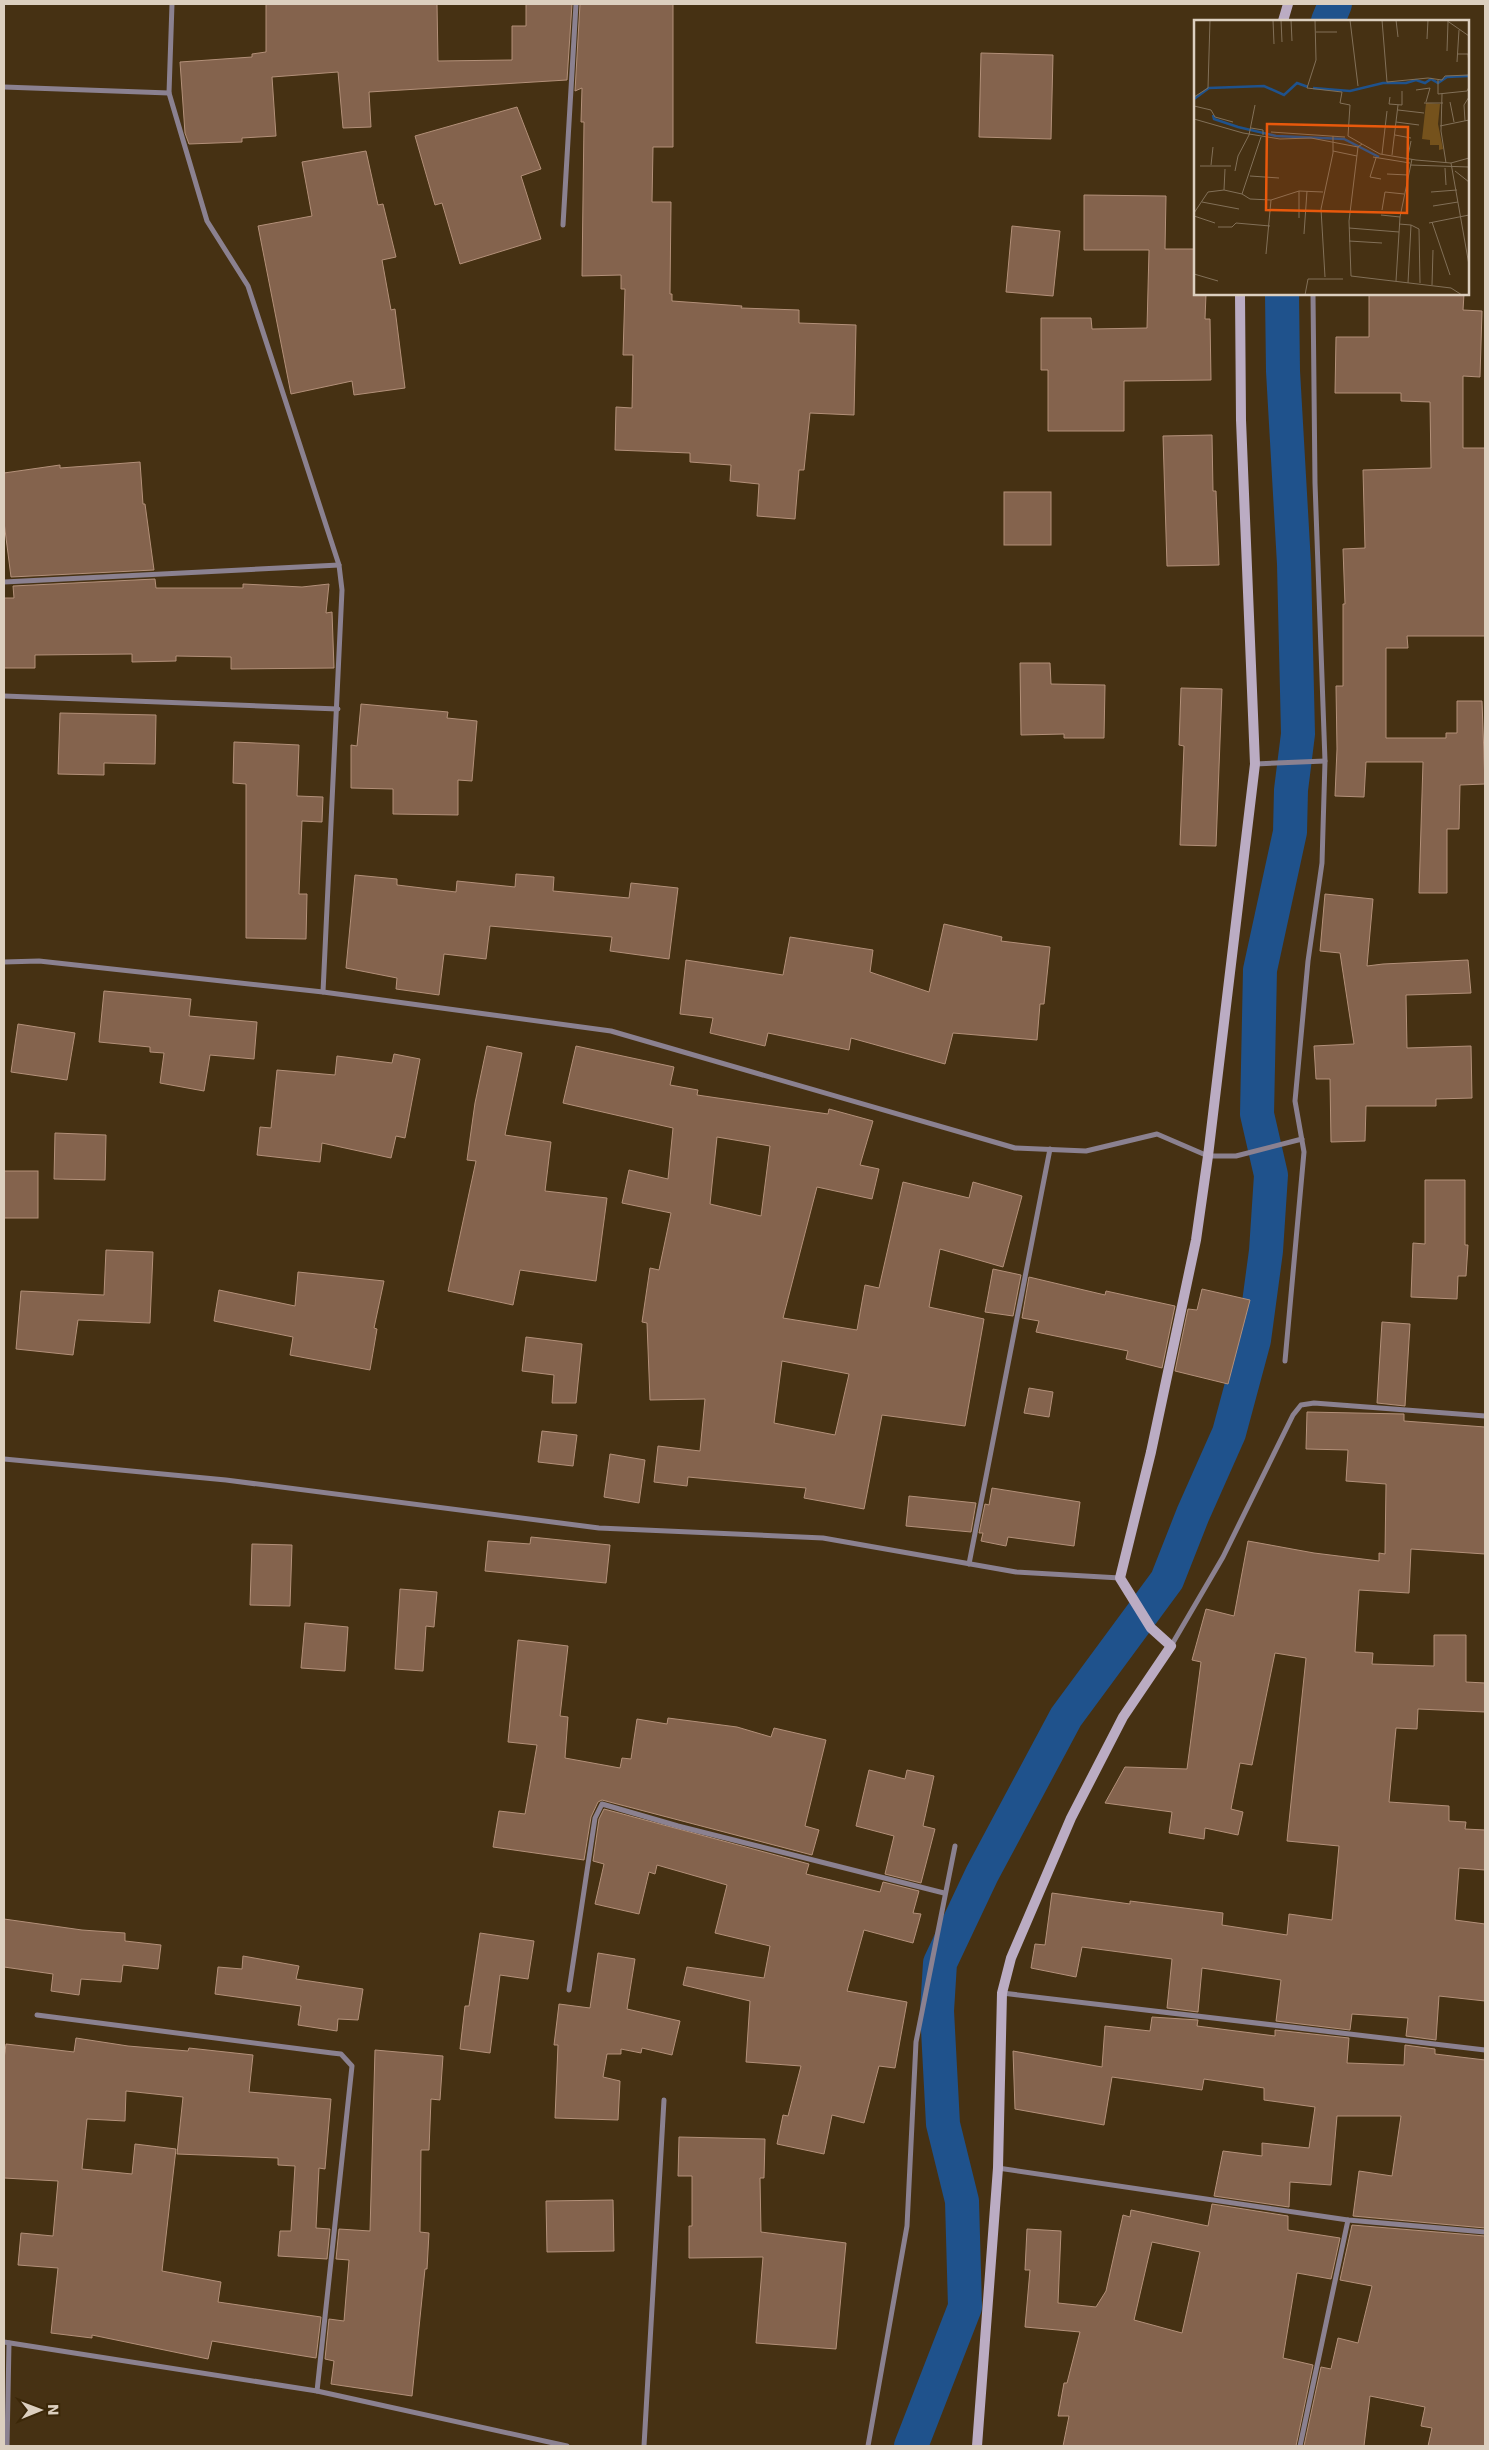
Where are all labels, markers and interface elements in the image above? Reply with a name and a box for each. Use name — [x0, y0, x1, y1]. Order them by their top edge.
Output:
inset map — [1194, 20, 1469, 295]
north arrow — [15, 2385, 65, 2435]
text: N — [45, 2404, 61, 2416]

